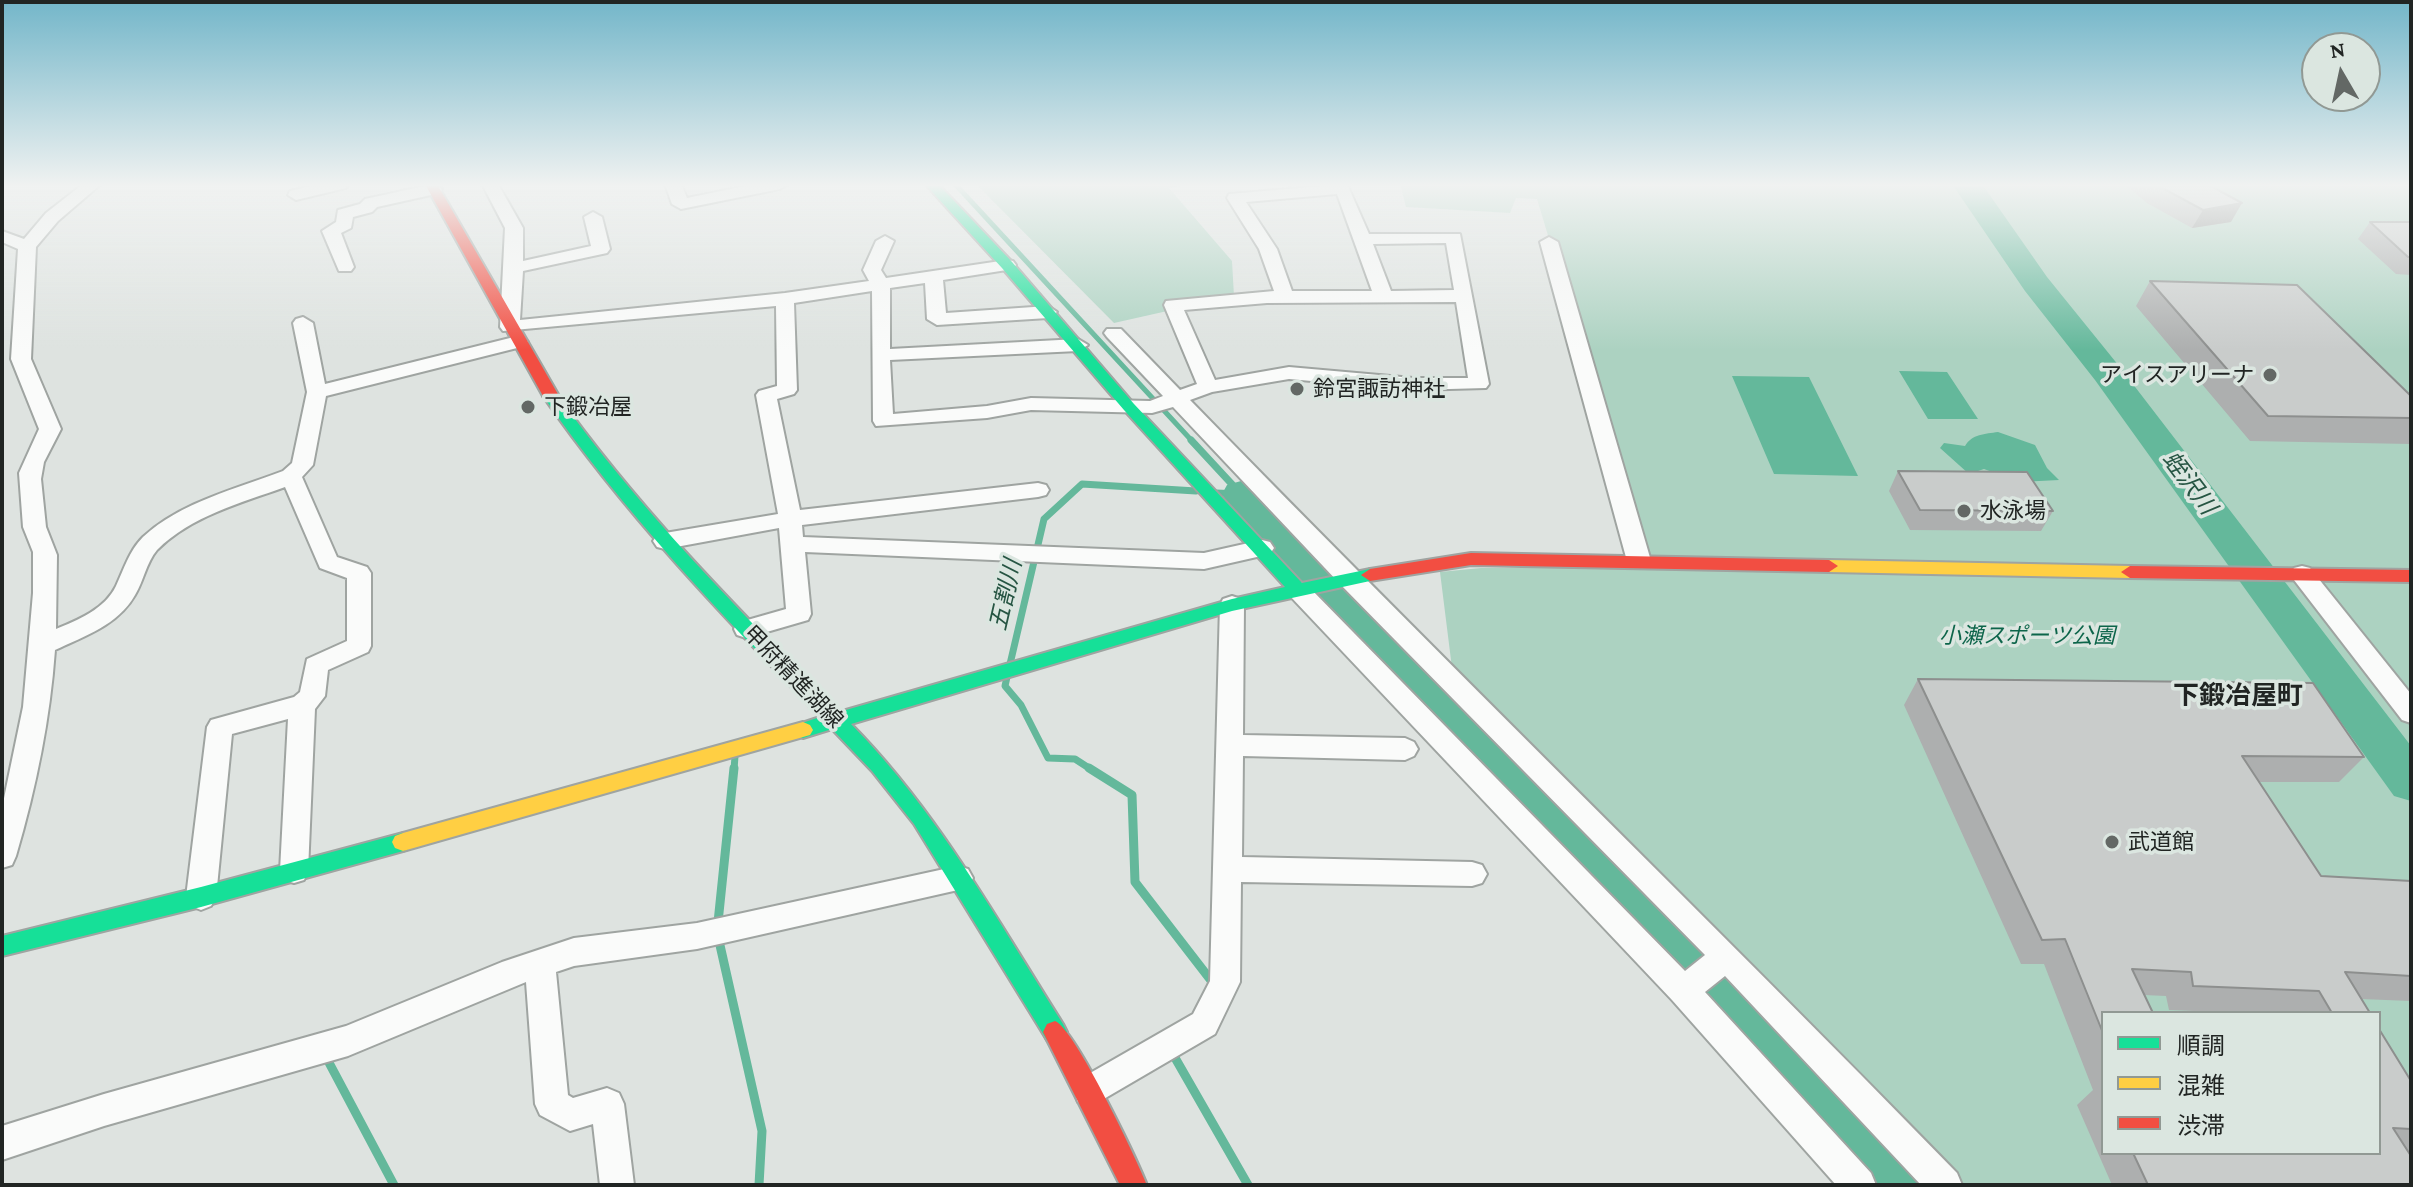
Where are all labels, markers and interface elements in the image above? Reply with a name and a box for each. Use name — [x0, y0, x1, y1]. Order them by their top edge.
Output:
north arrow — [2301, 32, 2381, 112]
text: N — [2328, 36, 2347, 63]
place label: アイスアリーナ — [2100, 362, 2254, 388]
marker: アイスアリーナ — [2261, 366, 2279, 384]
place label: 鈴宮諏訪神社 — [1313, 376, 1445, 402]
marker: 鈴宮諏訪神社 — [1288, 380, 1306, 398]
place label: 下鍛冶屋 — [544, 394, 632, 420]
marker: 下鍛冶屋 — [519, 398, 537, 416]
water label: 蛭沢川 — [2156, 446, 2222, 520]
place label: 水泳場 — [1980, 498, 2046, 524]
marker: 水泳場 — [1955, 502, 1973, 520]
water label: 五割川 — [984, 557, 1028, 633]
street label: 甲府精進湖線 — [738, 620, 848, 734]
park label: 小瀬スポーツ公園 — [1939, 623, 2115, 649]
district label: 下鍛冶屋町 — [2173, 680, 2303, 712]
place label: 武道館 — [2128, 829, 2194, 855]
marker: 武道館 — [2103, 833, 2121, 851]
legend — [2101, 1011, 2381, 1155]
text: 順調 — [2177, 1032, 2225, 1059]
text: 混雑 — [2177, 1072, 2225, 1099]
text: 渋滞 — [2177, 1112, 2225, 1139]

